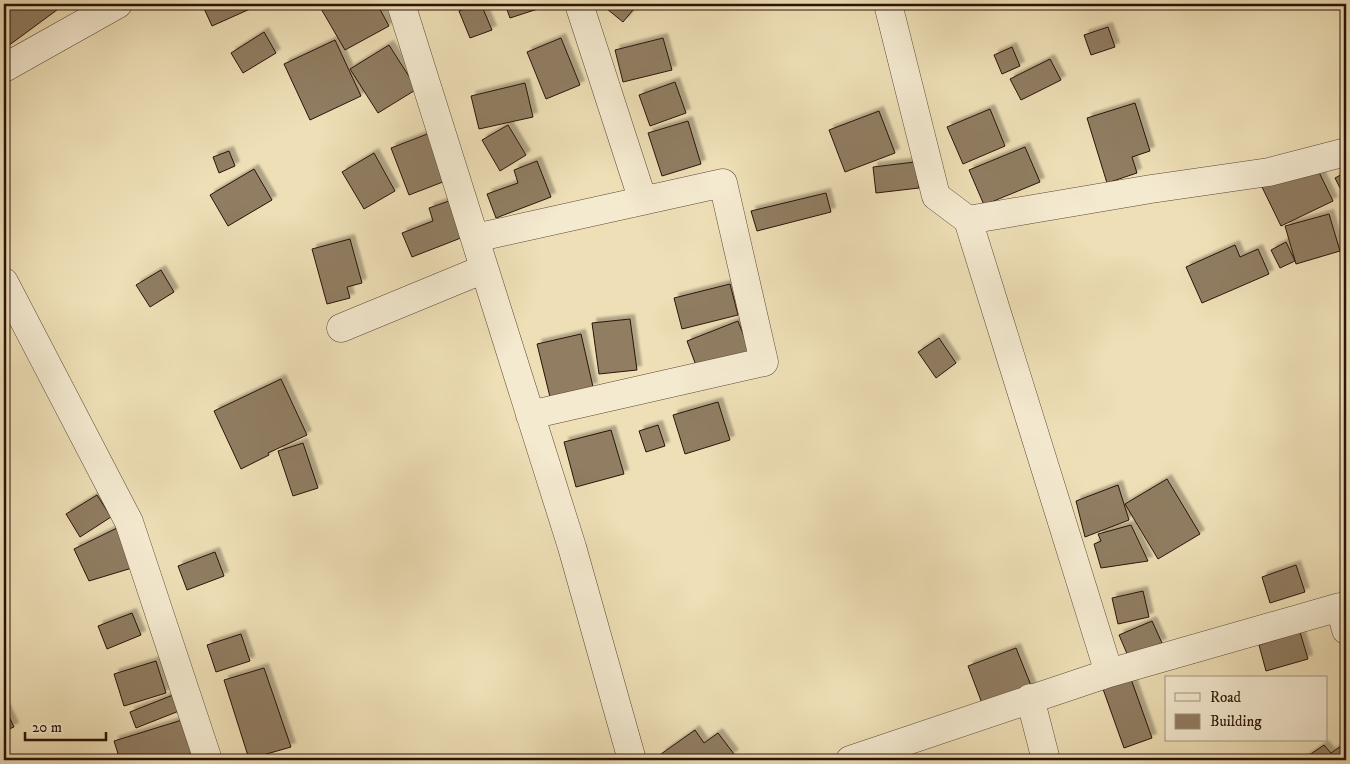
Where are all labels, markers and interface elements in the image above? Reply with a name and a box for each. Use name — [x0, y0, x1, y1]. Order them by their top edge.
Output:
legend — [1165, 676, 1328, 742]
text: Road — [1210, 688, 1242, 707]
scale bar — [25, 709, 106, 741]
text: Building — [1210, 712, 1262, 731]
text: 20 m — [32, 718, 62, 737]

